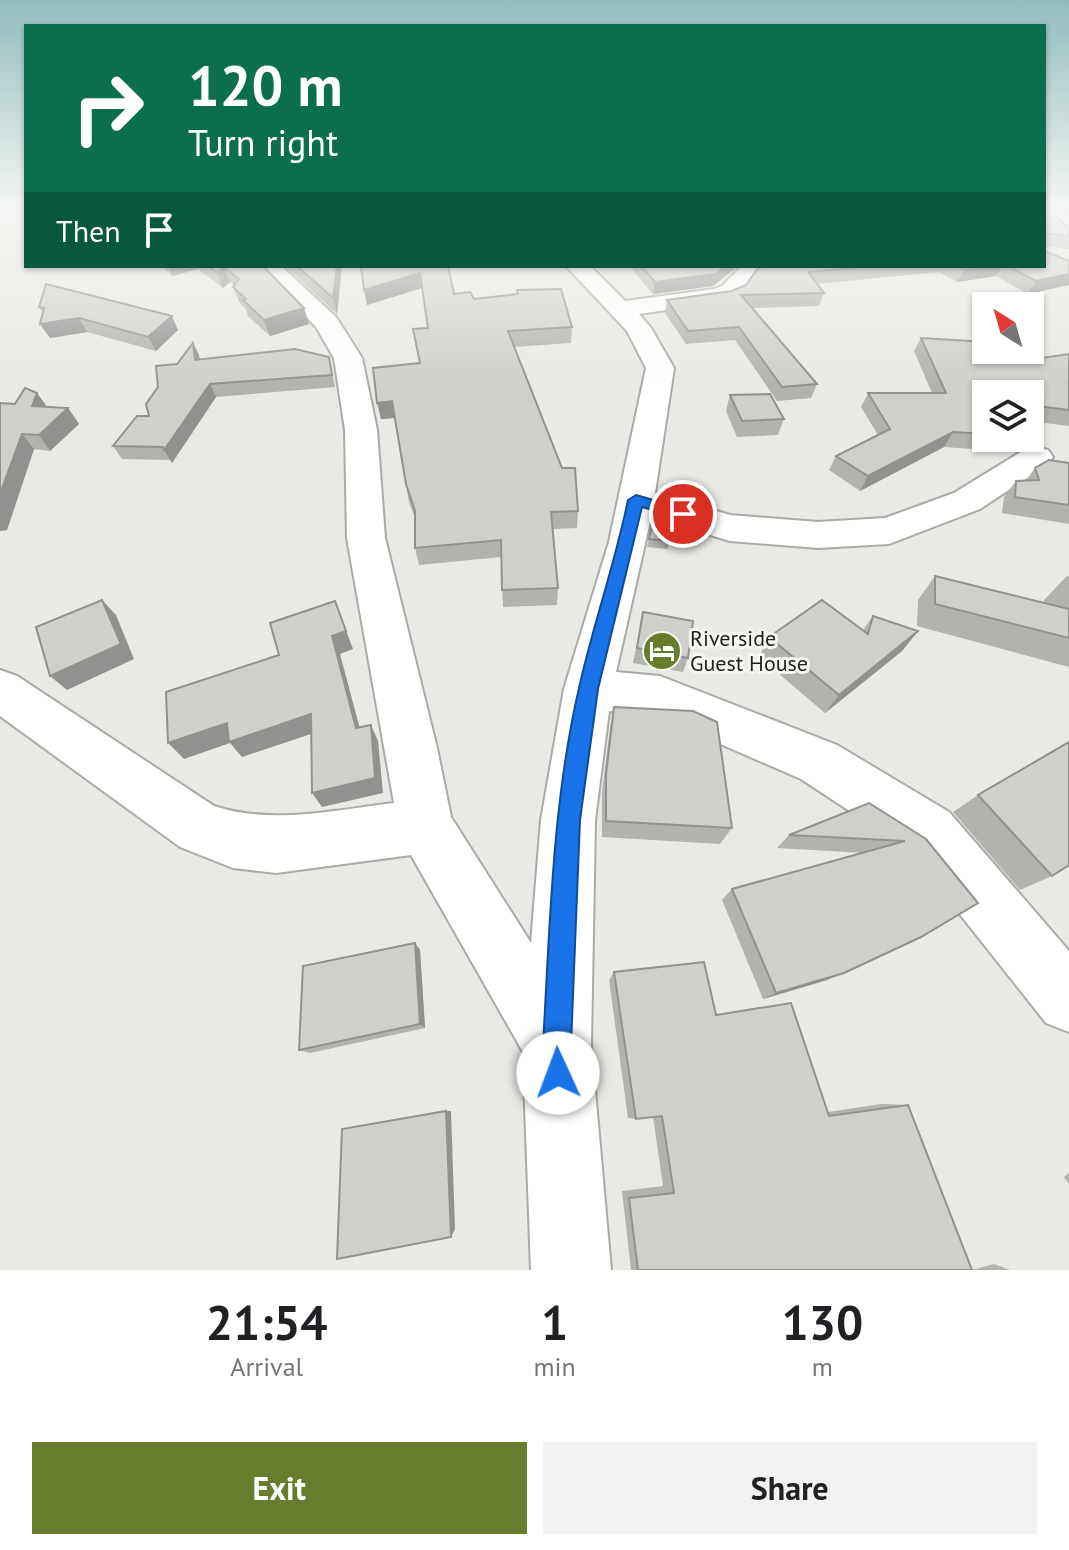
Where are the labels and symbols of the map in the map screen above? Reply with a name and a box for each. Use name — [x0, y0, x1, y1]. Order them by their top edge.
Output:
north arrow — [972, 292, 1044, 364]
pin — [649, 480, 717, 548]
place label: Riverside Guest House — [690, 624, 808, 677]
hotel icon: Riverside Guest House — [641, 630, 683, 672]
position arrow — [516, 1031, 600, 1115]

